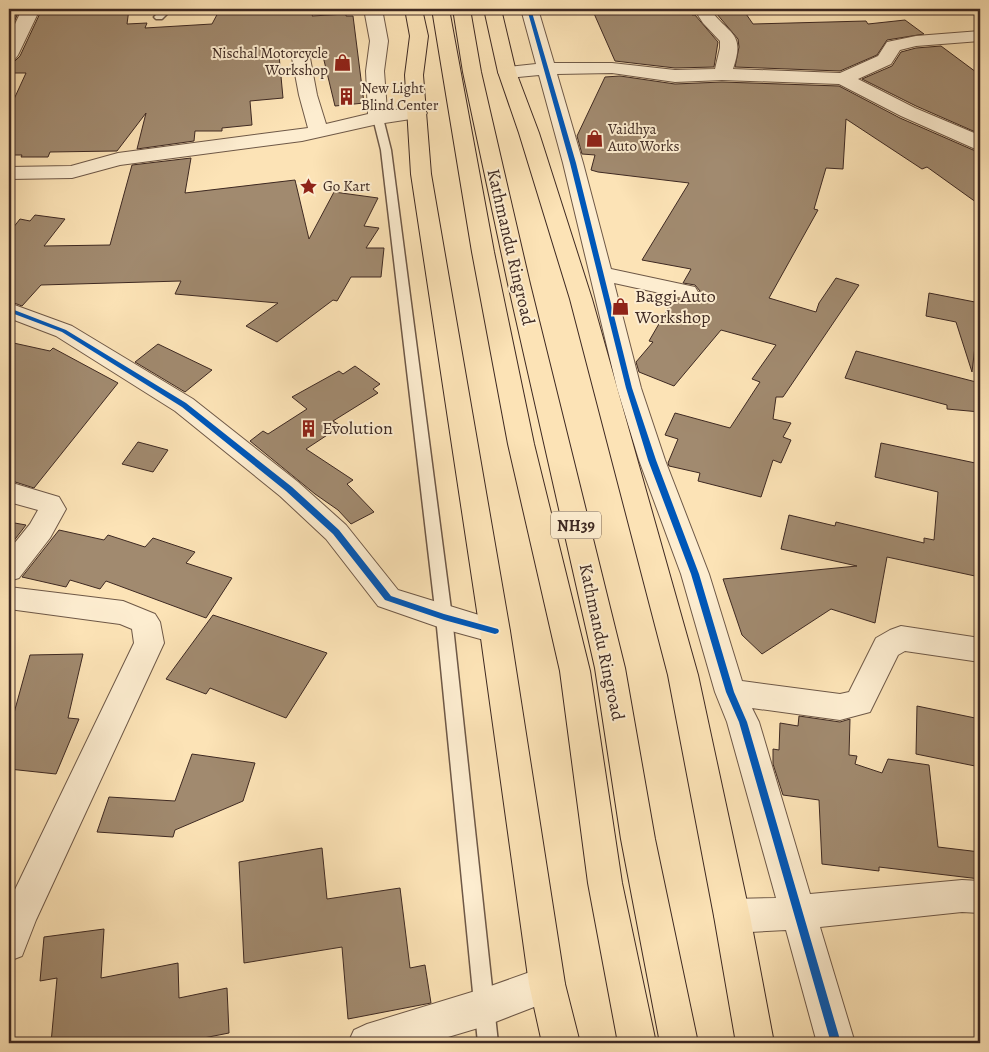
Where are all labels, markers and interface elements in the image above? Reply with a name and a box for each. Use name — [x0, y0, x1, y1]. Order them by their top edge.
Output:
place label: Nischal Motorcycle Workshop — [212, 43, 328, 80]
shop icon: Nischal Motorcycle Workshop — [332, 52, 352, 72]
place label: New Light Blind Center — [361, 78, 439, 115]
building icon: New Light Blind Center — [337, 87, 357, 107]
place label: Vaidhya Auto Works — [607, 119, 680, 156]
shop icon: Vaidhya Auto Works — [584, 128, 604, 148]
street label: Kathmandu Ringroad — [481, 166, 541, 328]
place icon: Go Kart — [299, 176, 319, 196]
place label: Go Kart — [323, 176, 370, 196]
place label: Baggi Auto Workshop — [634, 284, 716, 329]
shop icon: Baggi Auto Workshop — [611, 296, 631, 316]
place label: Evolution — [322, 416, 393, 440]
building icon: Evolution — [298, 418, 318, 438]
road number: NH39 — [551, 512, 601, 538]
street label: Kathmandu Ringroad — [574, 561, 630, 723]

